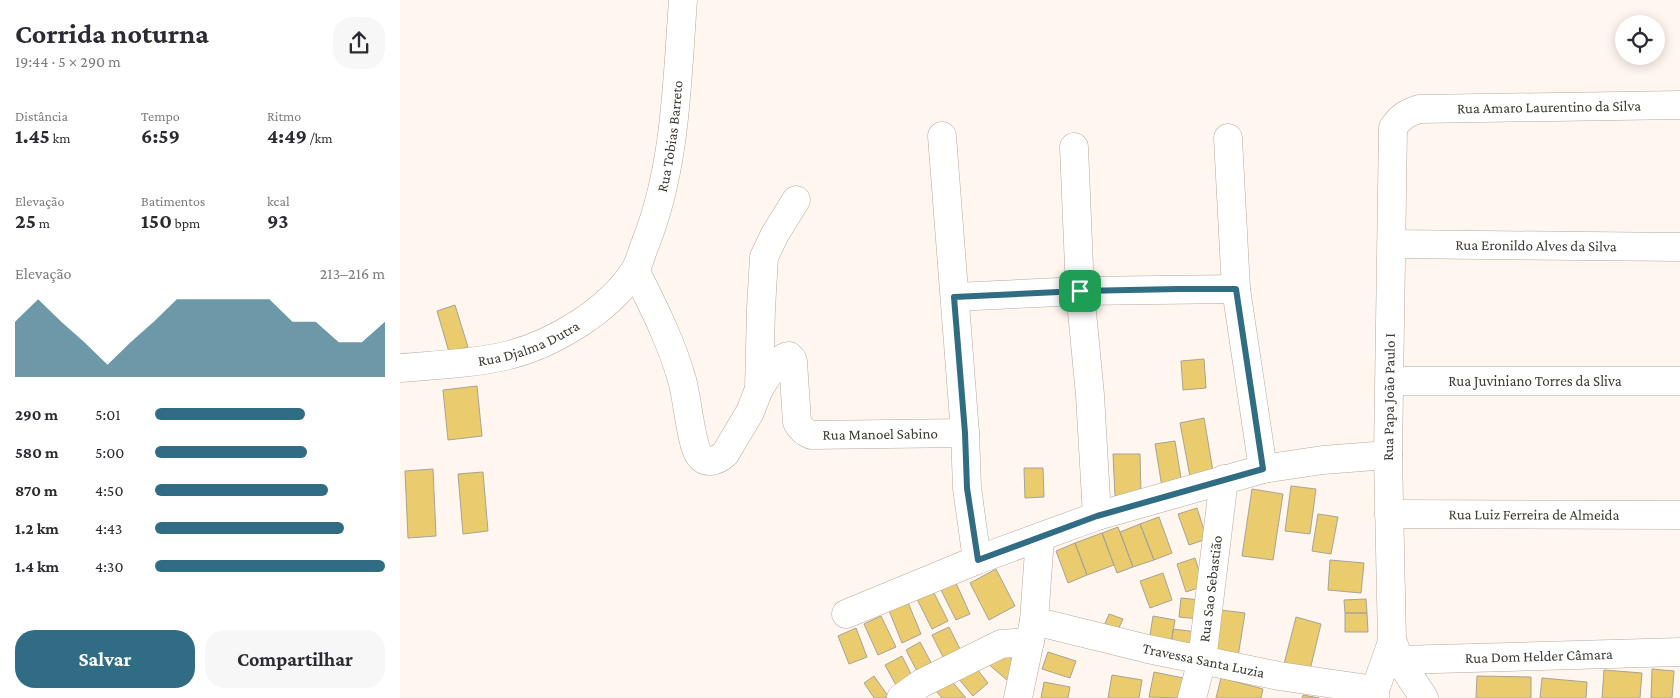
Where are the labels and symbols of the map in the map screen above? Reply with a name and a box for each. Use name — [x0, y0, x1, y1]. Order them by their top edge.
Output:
street label: Rua Tobias Barreto — [654, 80, 685, 194]
street label: Rua Amaro Laurentino da Silva — [1457, 98, 1641, 116]
street label: Rua Eronildo Alves da Silva — [1455, 237, 1617, 254]
pin — [1059, 270, 1101, 312]
street label: Rua Djalma Dutra — [477, 317, 582, 369]
street label: Rua Papa João Paulo I — [1380, 333, 1398, 461]
street label: Rua Juviniano Torres da Sliva — [1448, 373, 1622, 390]
street label: Rua Manoel Sabino — [822, 425, 938, 443]
street label: Rua Luiz Ferreira de Almeida — [1448, 506, 1620, 523]
street label: Rua Sao Sebastião — [1196, 534, 1225, 643]
street label: Travessa Santa Luzia — [1141, 640, 1266, 681]
street label: Rua Dom Helder Câmara — [1465, 646, 1613, 666]

